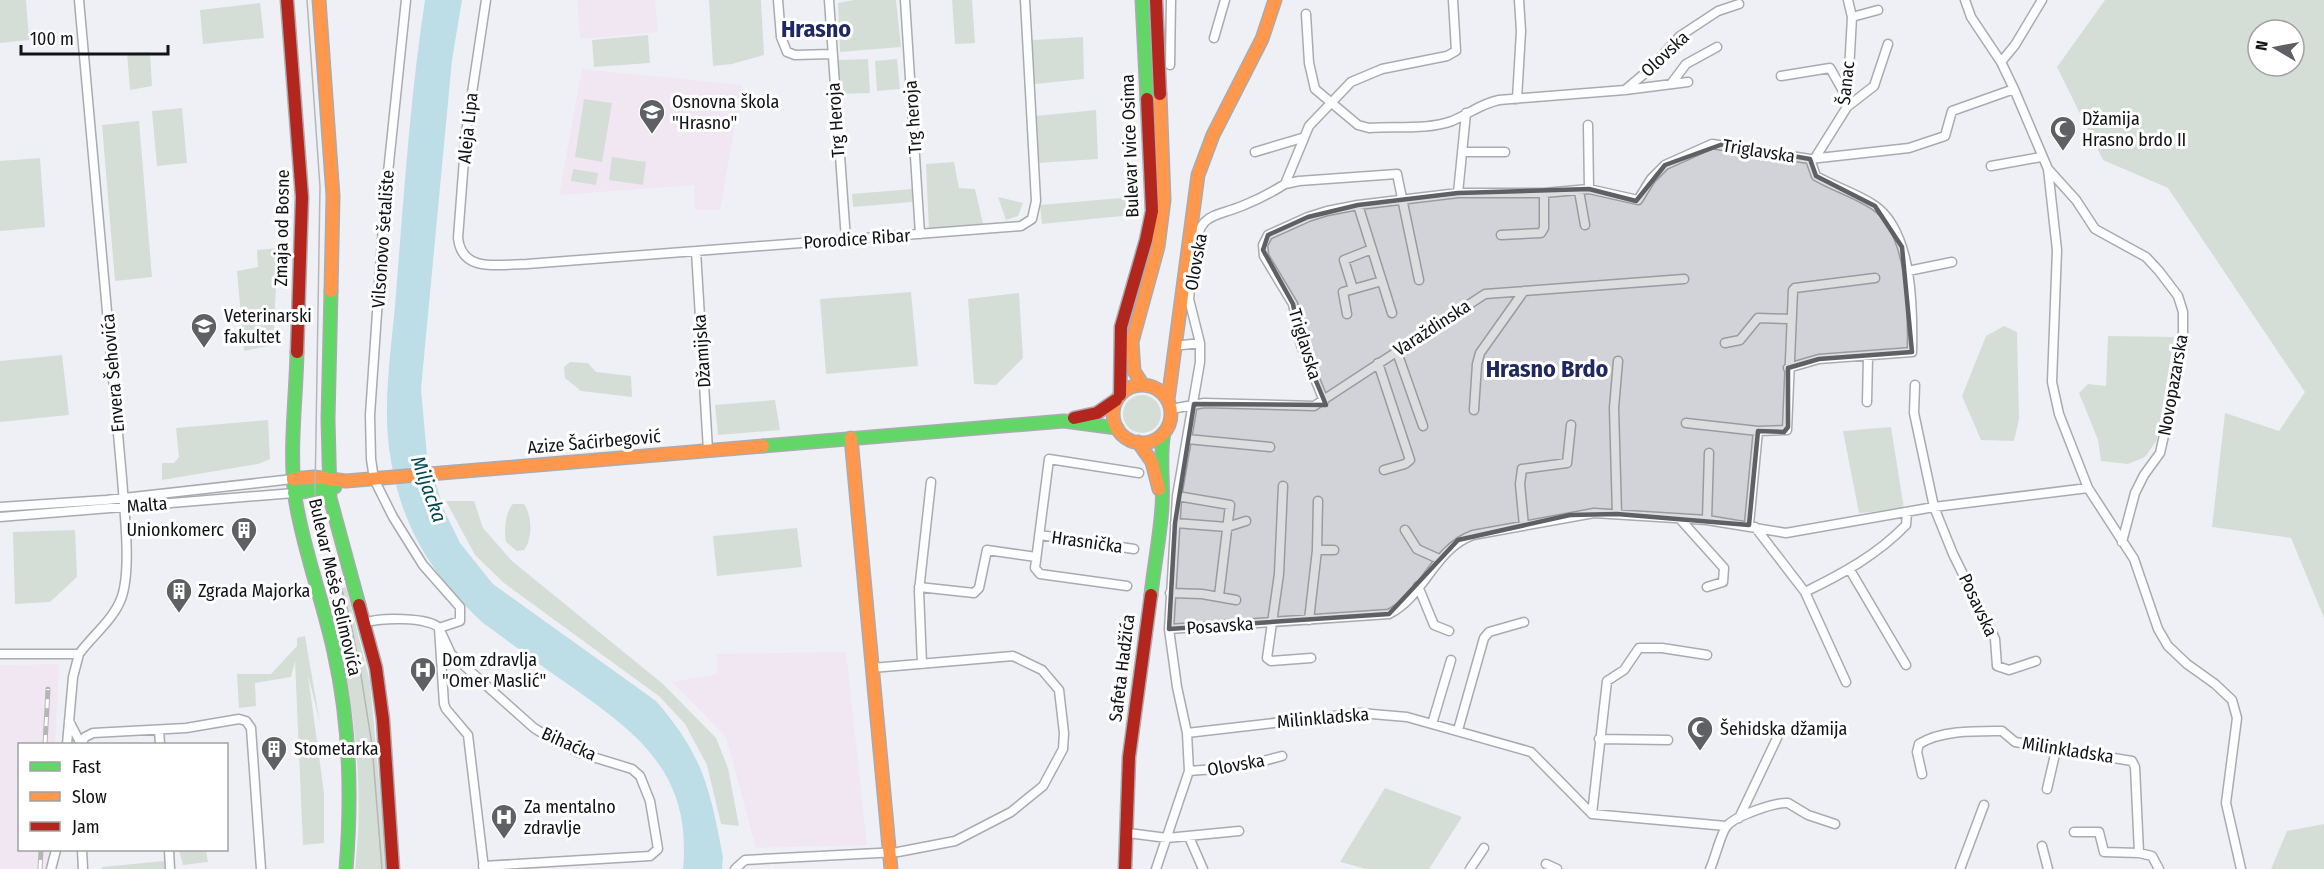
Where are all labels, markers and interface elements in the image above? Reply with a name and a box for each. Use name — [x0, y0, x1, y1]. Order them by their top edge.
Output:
district label: Hrasno — [781, 15, 851, 43]
scale bar — [21, 18, 168, 56]
north arrow — [2246, 18, 2306, 78]
street label: Olovska — [1636, 26, 1694, 82]
text: 100 m — [30, 28, 74, 50]
text: N — [2252, 39, 2272, 52]
street label: Šanac — [1833, 60, 1859, 106]
street label: Bulevar Ivice Osima — [1116, 74, 1144, 218]
street label: Trg heroja — [899, 79, 927, 154]
street label: Trg Heroja — [822, 82, 850, 158]
street label: Aleja Lipa — [453, 91, 483, 165]
place label: Osnovna škola "Hrasno" — [672, 91, 779, 134]
school or university icon: Osnovna škola "Hrasno" — [637, 97, 667, 135]
place label: Džamija Hrasno brdo II — [2082, 108, 2186, 151]
mosque icon: Džamija Hrasno brdo II — [2048, 114, 2078, 152]
street label: Triglavska — [1721, 134, 1797, 168]
street label: Zmaja od Bosne — [270, 169, 294, 287]
street label: Vilsonovo šetalište — [367, 169, 399, 309]
street label: Porodice Ribar — [803, 224, 912, 254]
street label: Olovska — [1180, 231, 1212, 292]
street label: Varaždinska — [1389, 295, 1475, 361]
place label: Veterinarski fakultet — [224, 305, 312, 348]
street label: Triglavska — [1284, 306, 1326, 382]
school or university icon: Veterinarski fakultet — [189, 311, 219, 349]
street label: Envera Šehovića — [97, 313, 129, 433]
street label: Džamijska — [688, 313, 716, 388]
street label: Novopazarska — [2153, 333, 2193, 437]
district label: Hrasno Brdo — [1486, 355, 1609, 383]
street label: Azize Šaćirbegović — [526, 425, 662, 459]
water label: Miljacka — [406, 453, 452, 525]
street label: Malta — [126, 492, 168, 518]
street label: Bulevar Meše Selimovića — [304, 496, 366, 678]
building icon: Unionkomerc — [229, 515, 259, 553]
place label: Unionkomerc — [127, 519, 224, 541]
street label: Hrasnička — [1050, 526, 1124, 558]
street label: Posavska — [1954, 570, 2002, 640]
building icon: Zgrada Majorka — [164, 576, 194, 614]
place label: Zgrada Majorka — [198, 580, 311, 602]
street label: Safeta Hadžića — [1104, 613, 1140, 723]
street label: Posavska — [1186, 613, 1254, 639]
place label: Dom zdravlja "Omer Maslić" — [442, 649, 546, 692]
hospital icon: Dom zdravlja "Omer Maslić" — [408, 655, 438, 693]
street label: Milinkladska — [1276, 703, 1370, 733]
mosque icon: Šehidska džamija — [1685, 714, 1715, 752]
place label: Šehidska džamija — [1720, 718, 1848, 740]
street label: Bihaćka — [538, 722, 600, 766]
street label: Milinkladska — [2021, 732, 2115, 768]
building icon: Stometarka — [259, 734, 289, 772]
place label: Stometarka — [294, 738, 379, 760]
legend — [18, 743, 228, 851]
street label: Olovska — [1206, 749, 1267, 781]
text: Fast — [72, 756, 101, 778]
text: Slow — [72, 786, 107, 808]
place label: Za mentalno zdravlje — [524, 796, 616, 839]
hospital icon: Za mentalno zdravlje — [489, 802, 519, 840]
text: Jam — [72, 816, 100, 838]

